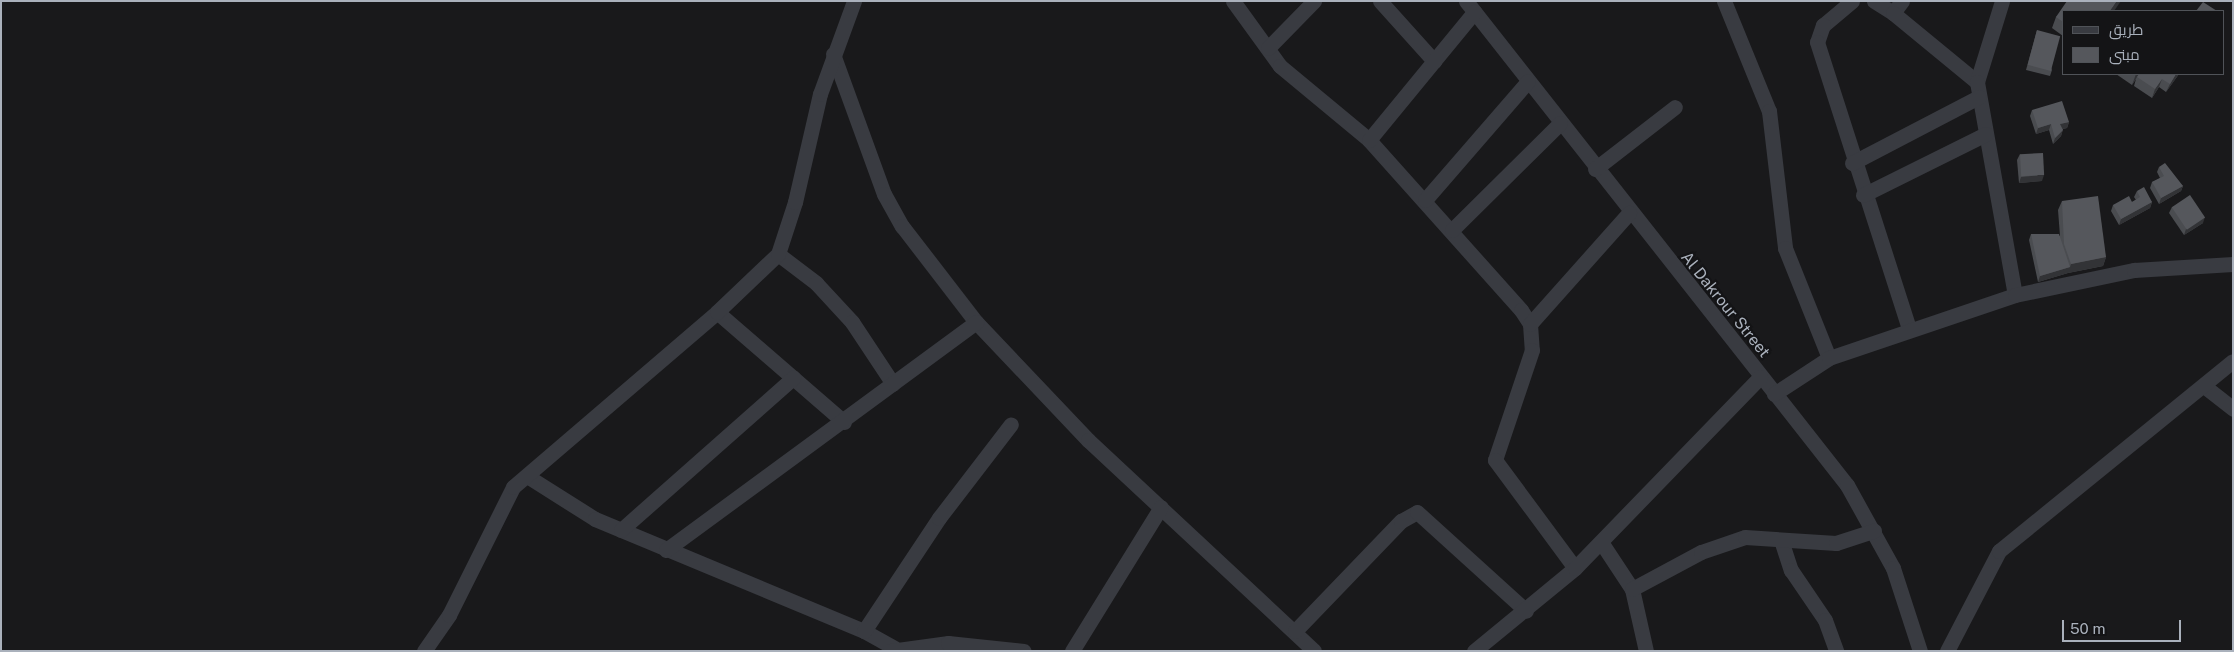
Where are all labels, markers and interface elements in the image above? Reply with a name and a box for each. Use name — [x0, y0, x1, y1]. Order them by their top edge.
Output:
legend — [2062, 10, 2224, 75]
text: طريق — [2109, 21, 2143, 38]
text: مبنى — [2109, 46, 2140, 63]
street label: Al Dakrour Street — [1676, 248, 1774, 362]
scale bar — [2064, 610, 2183, 642]
text: 50 m — [2070, 620, 2105, 637]

